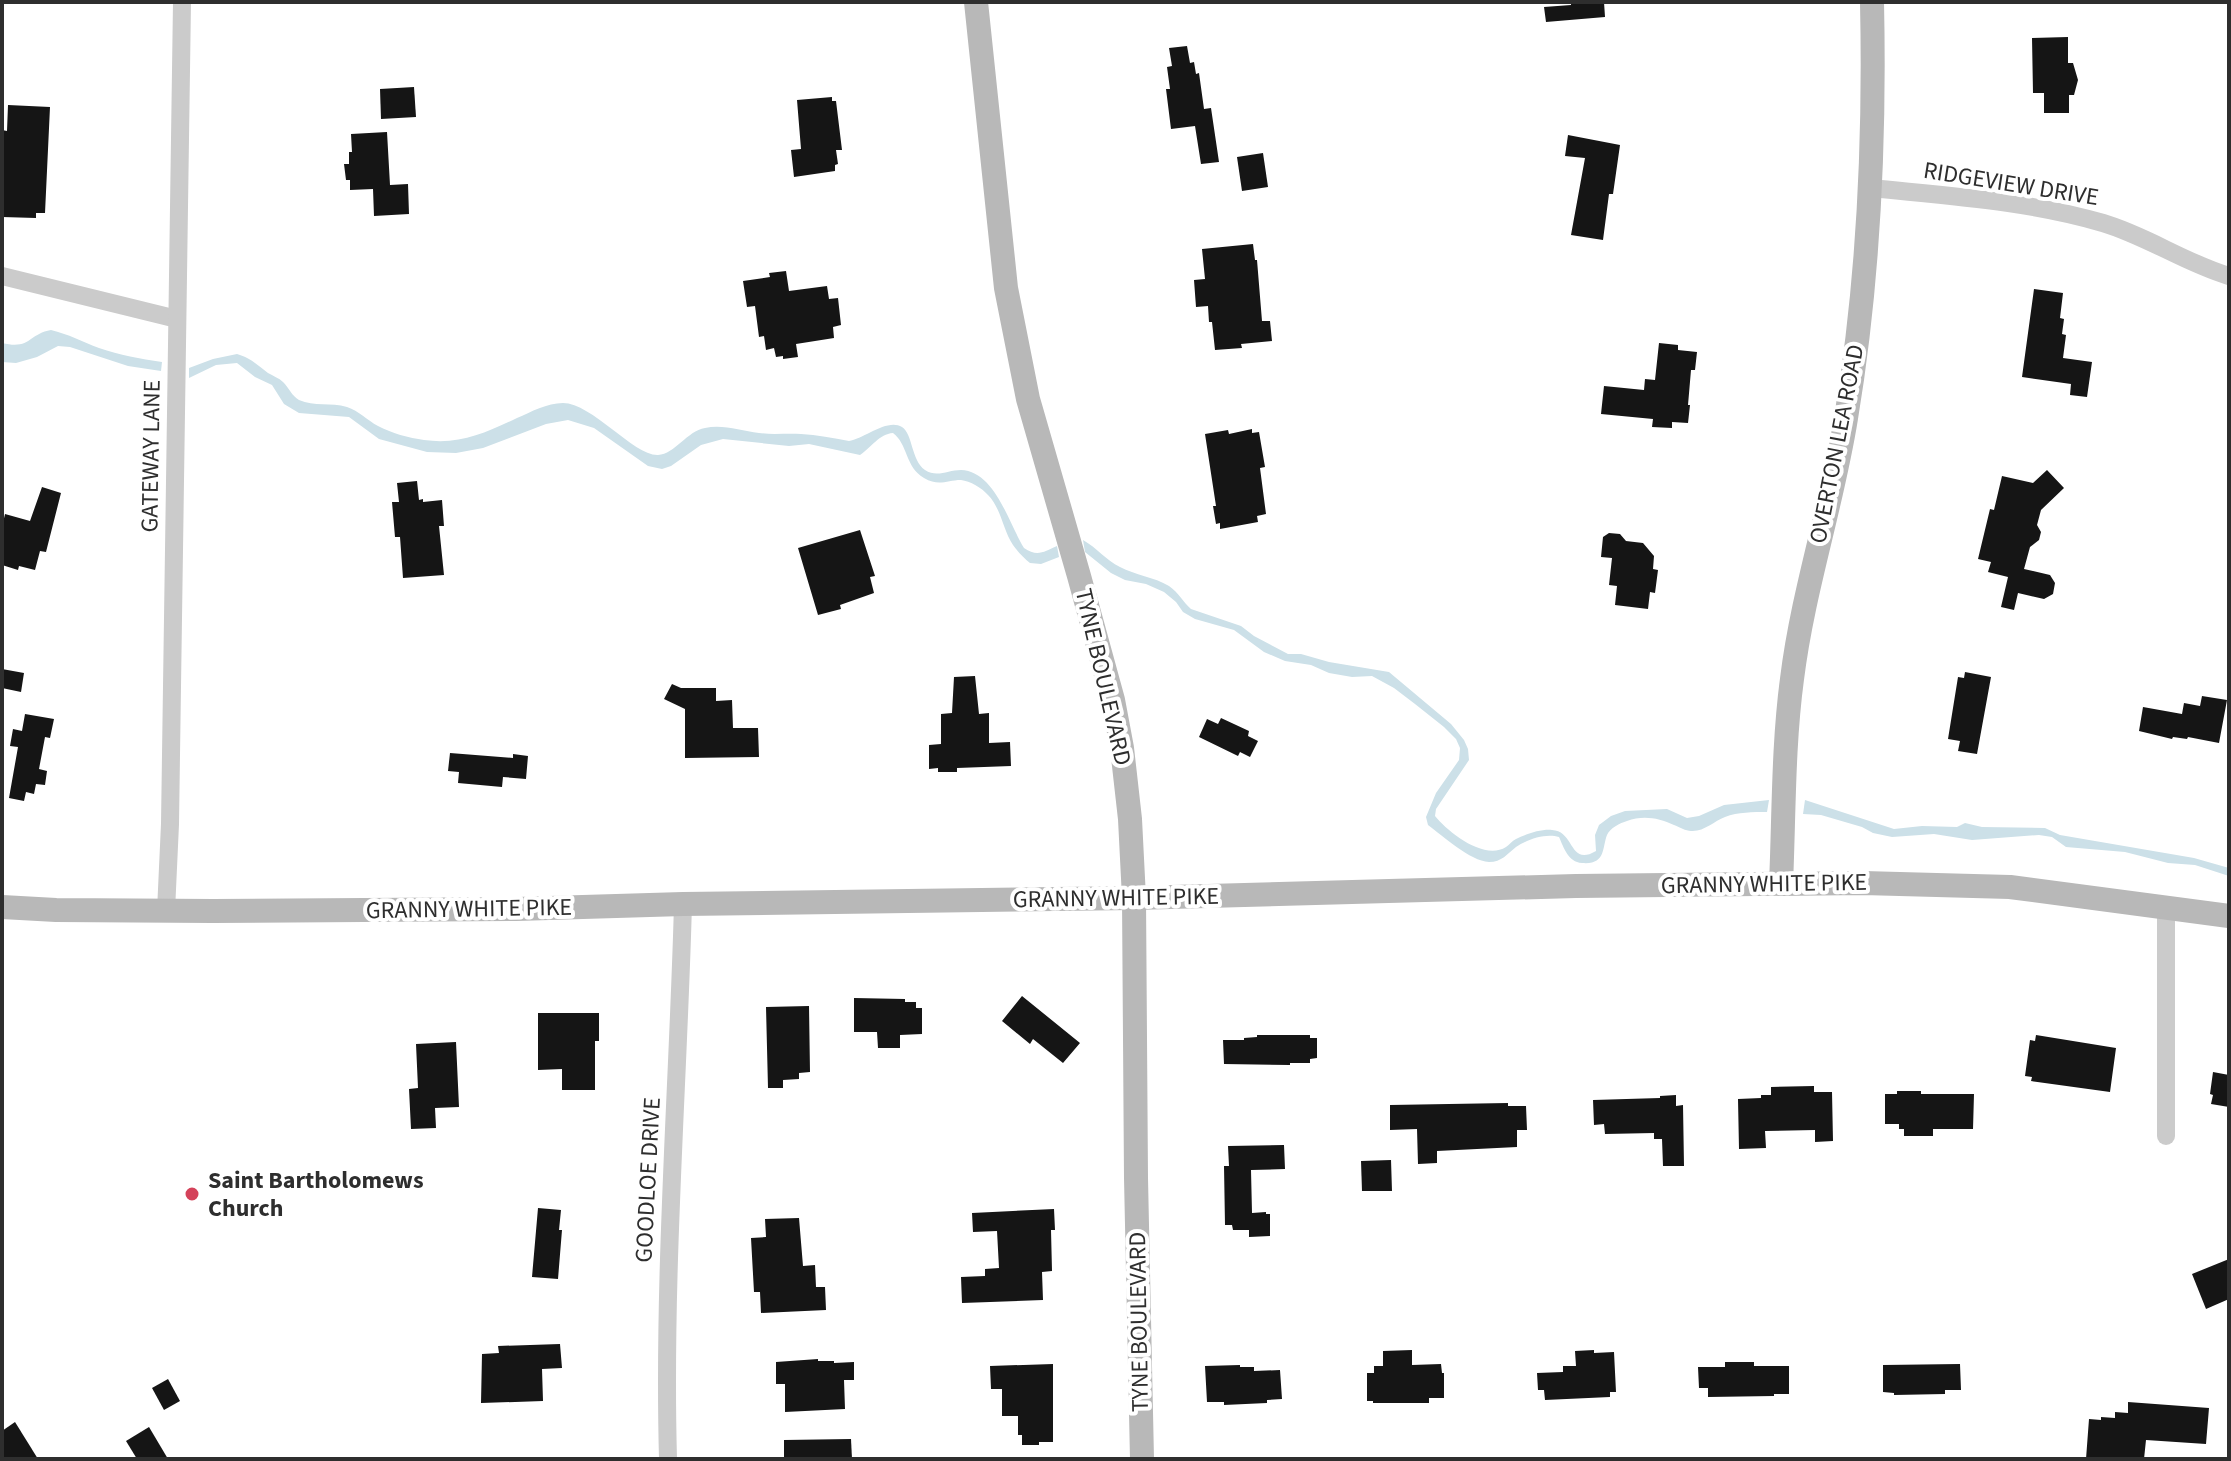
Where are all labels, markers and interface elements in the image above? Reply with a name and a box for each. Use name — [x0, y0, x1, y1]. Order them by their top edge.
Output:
street label: RIDGEVIEW DRIVE — [1921, 153, 2101, 215]
street label: OVERTON LEA ROAD — [1801, 342, 1873, 546]
street label: GATEWAY LANE — [132, 379, 170, 533]
street label: TYNE BOULEVARD — [1066, 585, 1140, 769]
street label: GRANNY WHITE PIKE — [1661, 865, 1867, 903]
street label: GRANNY WHITE PIKE — [1013, 879, 1219, 917]
street label: GRANNY WHITE PIKE — [366, 890, 572, 928]
street label: GOODLOE DRIVE — [626, 1096, 670, 1264]
place label: Saint Bartholomews Church — [208, 1163, 424, 1226]
marker: Saint Bartholomews Church — [183, 1185, 201, 1203]
street label: TYNE BOULEVARD — [1120, 1232, 1158, 1412]

